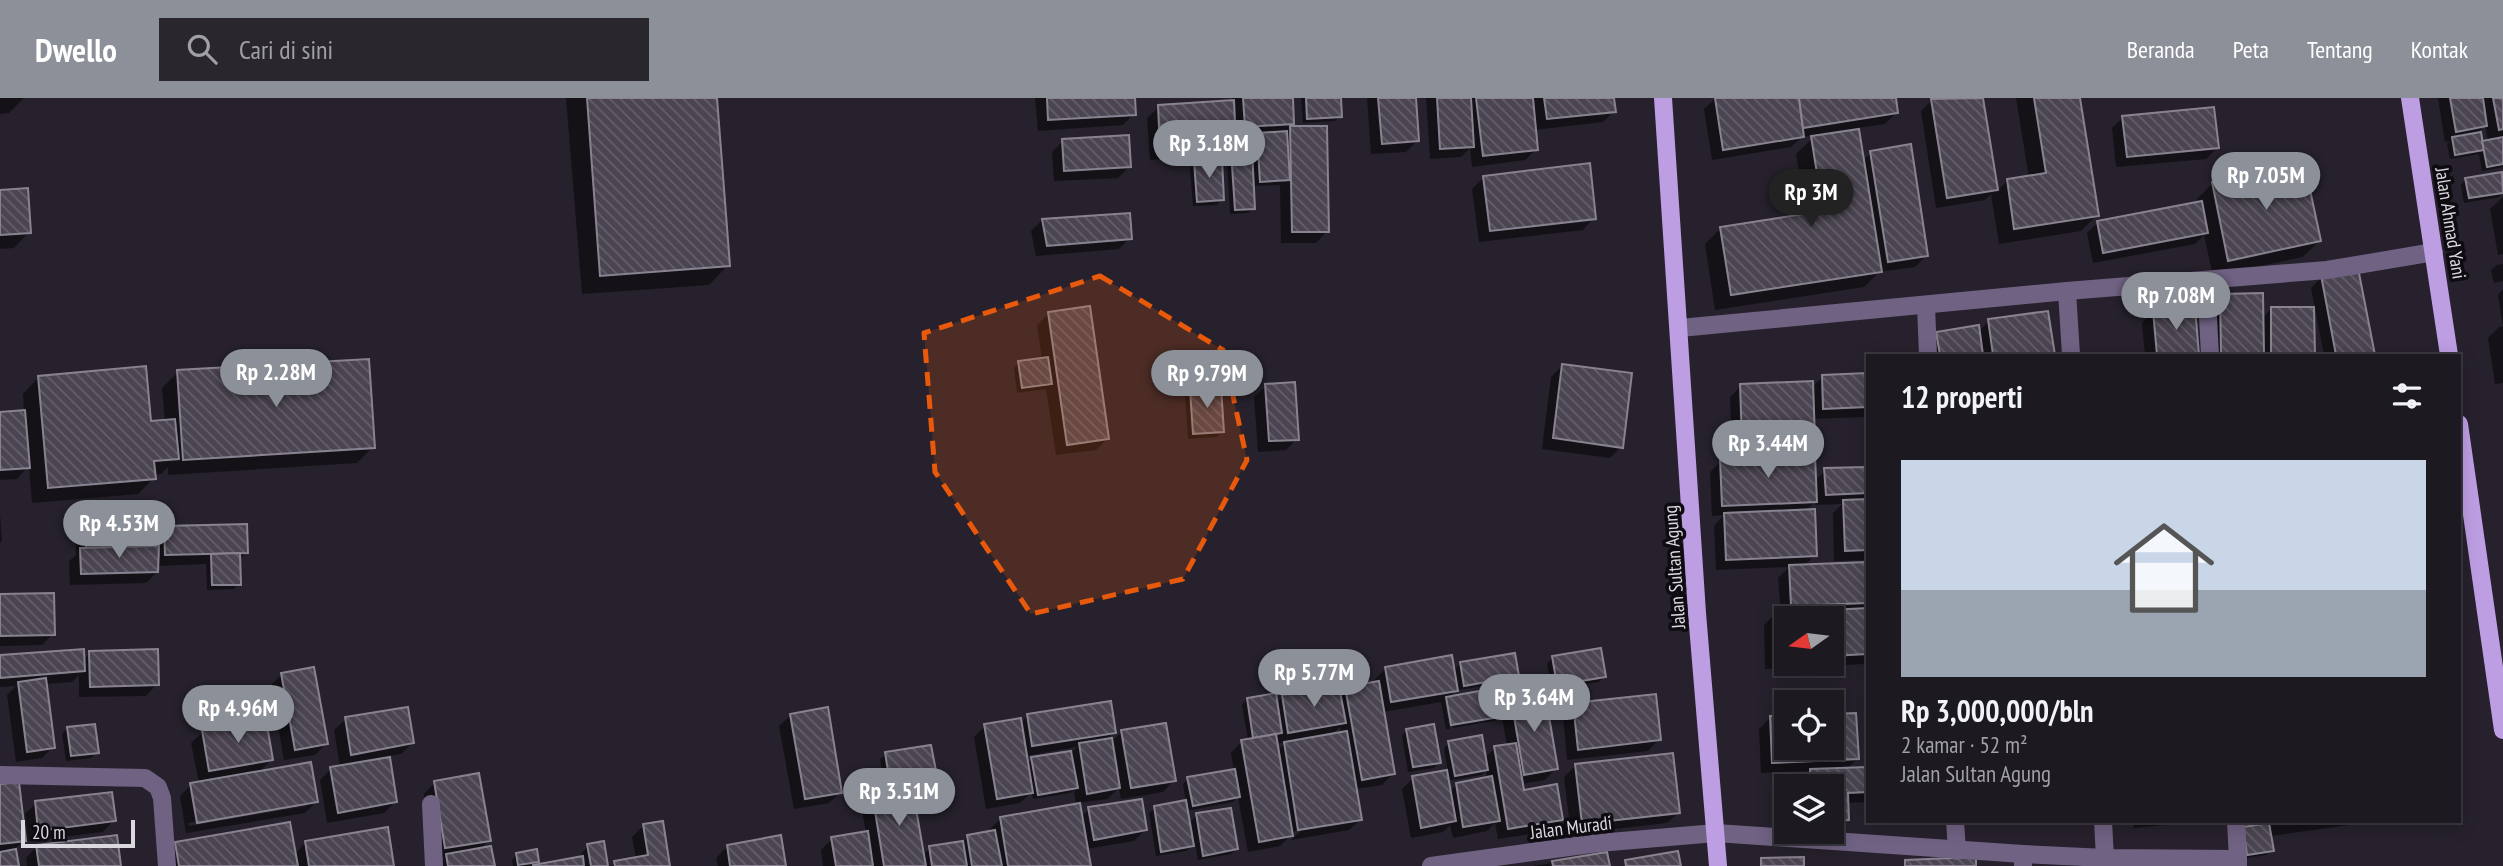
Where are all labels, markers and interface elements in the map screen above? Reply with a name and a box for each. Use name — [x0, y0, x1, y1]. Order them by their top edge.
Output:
search box — [159, 18, 649, 81]
text: Dwello — [35, 28, 117, 71]
icon: search — [183, 30, 221, 68]
text: Cari di sini — [239, 33, 333, 66]
text: Beranda — [2127, 34, 2195, 65]
text: Peta — [2233, 34, 2269, 65]
text: Tentang — [2307, 34, 2373, 65]
text: Kontak — [2411, 34, 2468, 65]
pin: Rp 3.18M — [1137, 120, 1281, 180]
text: Rp 3.18M — [1169, 128, 1249, 157]
pin: Rp 7.05M — [2194, 152, 2338, 212]
text: Rp 7.05M — [2227, 160, 2305, 189]
street label: Jalan Ahmad Yani — [2430, 164, 2472, 281]
pin: Rp 3M — [1762, 170, 1860, 229]
text: Rp 3M — [1785, 177, 1837, 206]
pin: Rp 7.08M — [2104, 272, 2248, 332]
text: Rp 7.08M — [2137, 280, 2215, 309]
pin: Rp 2.28M — [204, 350, 348, 409]
pin: Rp 9.79M — [1135, 350, 1279, 410]
text: Rp 2.28M — [236, 357, 316, 386]
text: Rp 9.79M — [1167, 358, 1247, 387]
text: 12 properti — [1901, 377, 2023, 416]
icon: filters — [2388, 377, 2426, 415]
pin: Rp 3.44M — [1696, 420, 1840, 480]
text: Rp 3.44M — [1728, 428, 1808, 457]
pin: Rp 4.53M — [47, 500, 191, 560]
street label: Jalan Sultan Agung — [1658, 504, 1690, 631]
icon: home — [2101, 505, 2227, 631]
text: Rp 4.53M — [79, 508, 159, 537]
north arrow — [1774, 606, 1844, 676]
map controls — [1774, 606, 1844, 844]
pin: Rp 5.77M — [1242, 650, 1386, 709]
text: Rp 5.77M — [1274, 657, 1354, 686]
pin: Rp 3.64M — [1462, 674, 1606, 734]
text: Rp 3.64M — [1494, 682, 1574, 711]
pin: Rp 4.96M — [166, 686, 310, 745]
button: locate — [1774, 690, 1844, 760]
text: Rp 3,000,000/bln — [1901, 691, 2094, 730]
text: Rp 4.96M — [198, 693, 278, 722]
text: 2 kamar · 52 m² — [1901, 730, 2028, 759]
text: Jalan Sultan Agung — [1901, 759, 2051, 788]
pin: Rp 3.51M — [827, 768, 971, 828]
button: layers — [1774, 774, 1844, 844]
text: Rp 3.51M — [859, 776, 939, 805]
street label: Jalan Muradi — [1528, 810, 1613, 844]
scale bar — [21, 817, 135, 849]
text: 20 m — [32, 820, 66, 844]

